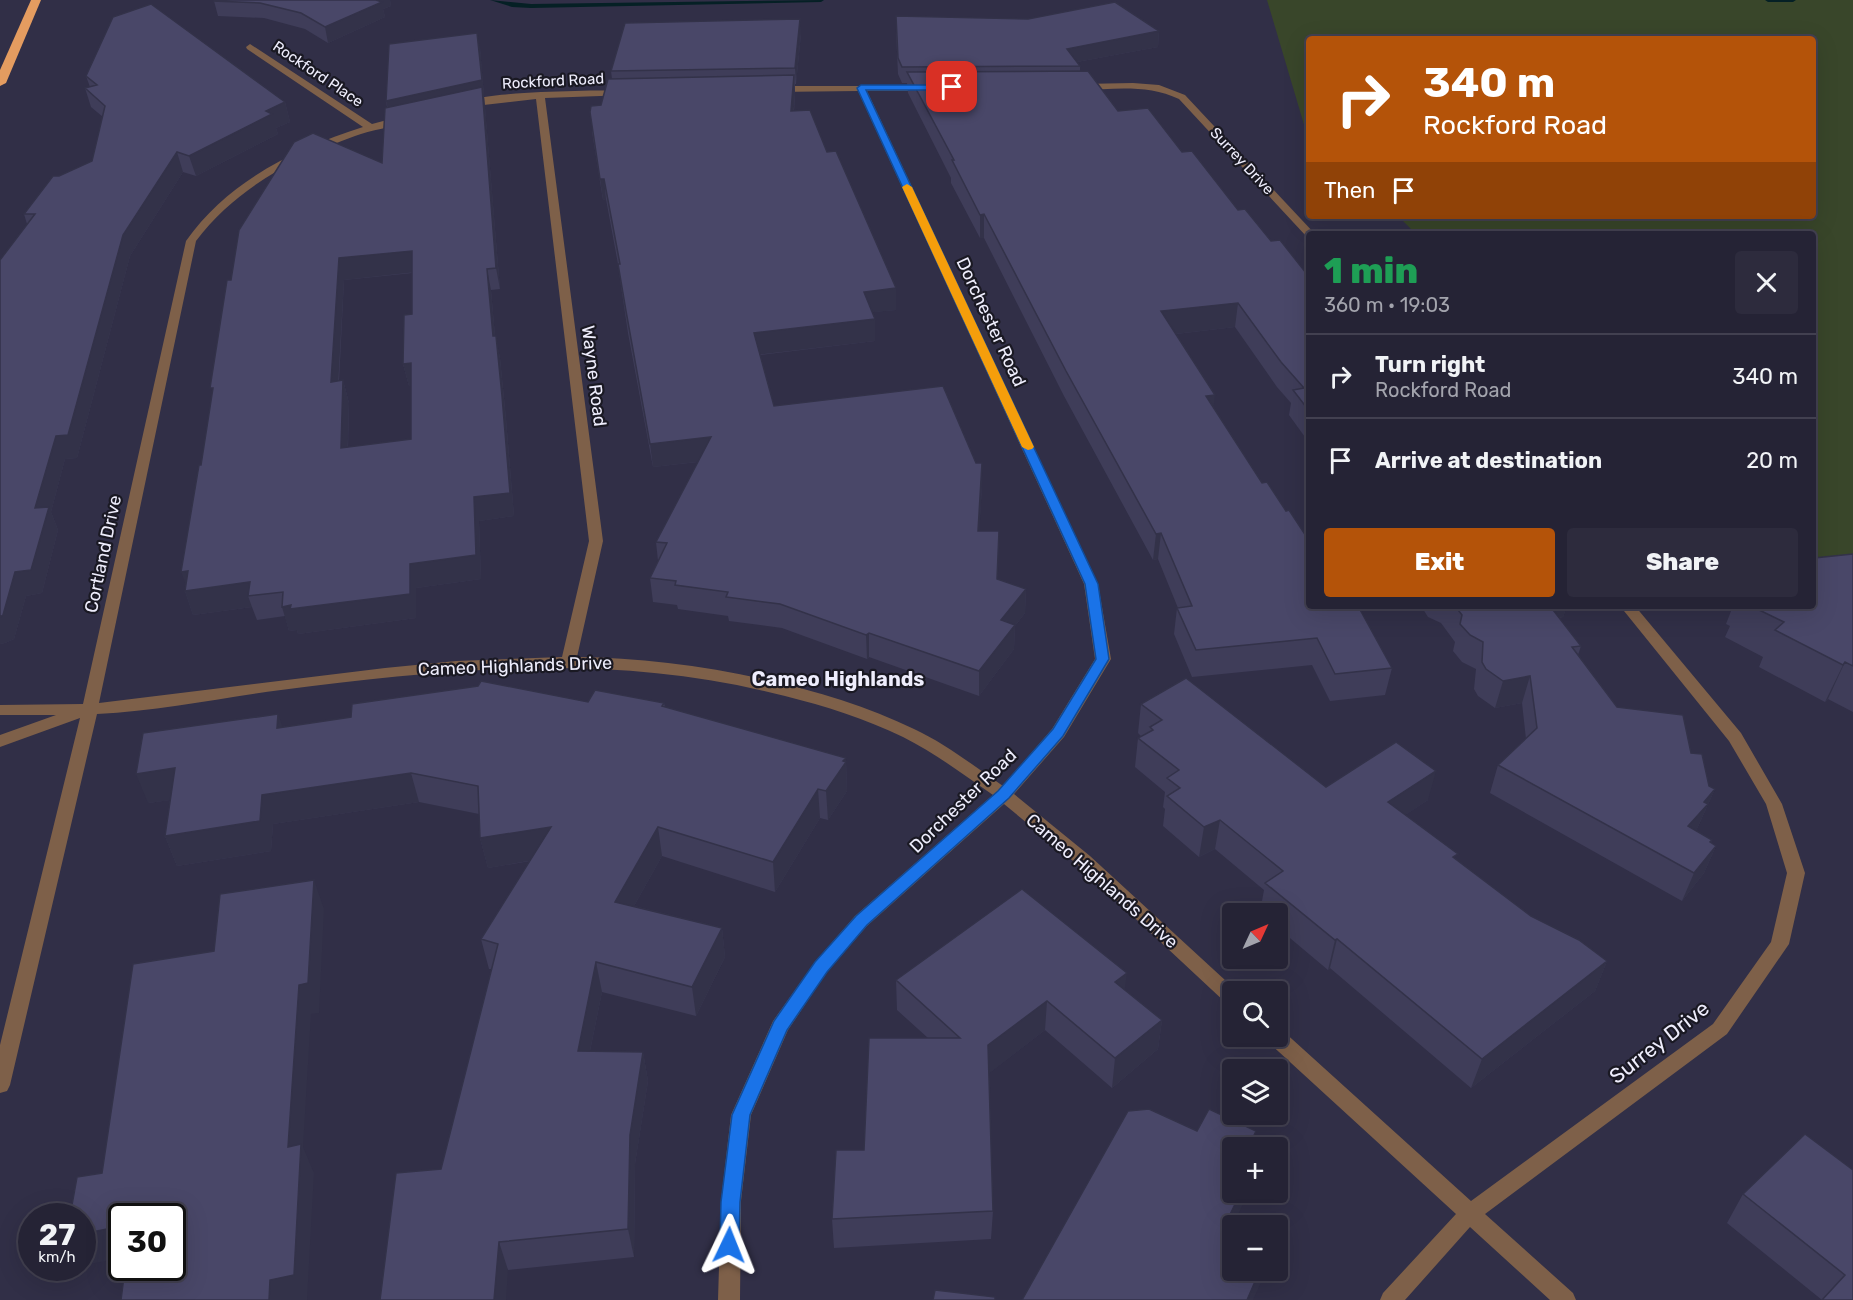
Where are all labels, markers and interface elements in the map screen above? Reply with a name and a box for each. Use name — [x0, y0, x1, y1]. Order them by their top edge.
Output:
street label: Rockford Place — [269, 37, 367, 111]
text: 340 m — [1423, 58, 1555, 108]
icon: right — [1324, 60, 1402, 138]
pin — [926, 61, 977, 112]
street label: Rockford Road — [501, 69, 605, 93]
icon: arrive — [935, 70, 968, 103]
text: Rockford Road — [1423, 109, 1607, 141]
street label: Surrey Drive — [1206, 124, 1278, 198]
icon: arrive — [1387, 174, 1420, 207]
text: Then — [1324, 177, 1375, 204]
text: 1 min — [1324, 249, 1418, 292]
button: close — [1735, 251, 1798, 314]
street label: Dorchester Road — [951, 254, 1031, 390]
text: 360 m · 19:03 — [1324, 293, 1450, 317]
street label: Wayne Road — [577, 324, 611, 428]
text: Turn right — [1375, 351, 1485, 378]
icon: right — [1324, 360, 1357, 393]
text: 340 m — [1732, 363, 1798, 390]
text: Rockford Road — [1375, 378, 1511, 402]
icon: arrive — [1324, 444, 1357, 477]
text: Arrive at destination — [1375, 447, 1602, 474]
text: 20 m — [1746, 447, 1798, 474]
street label: Cortland Drive — [80, 493, 126, 615]
button: Exit — [1324, 528, 1555, 597]
button: Share — [1567, 528, 1798, 597]
street label: Cameo Highlands Drive — [417, 652, 613, 680]
district label: Cameo Highlands — [752, 667, 924, 691]
street label: Dorchester Road — [905, 744, 1021, 858]
street label: Cameo Highlands Drive — [1021, 809, 1183, 953]
north arrow — [1222, 903, 1288, 969]
map controls — [1222, 903, 1288, 1281]
button: search — [1222, 981, 1288, 1047]
street label: Surrey Drive — [1604, 995, 1714, 1089]
button: layers — [1222, 1059, 1288, 1125]
button: + — [1222, 1137, 1288, 1203]
speed limit sign: 30 — [108, 1203, 186, 1281]
position arrow — [697, 1213, 761, 1277]
button: − — [1222, 1215, 1288, 1281]
text: 27 — [39, 1217, 75, 1253]
text: km/h — [38, 1248, 76, 1266]

